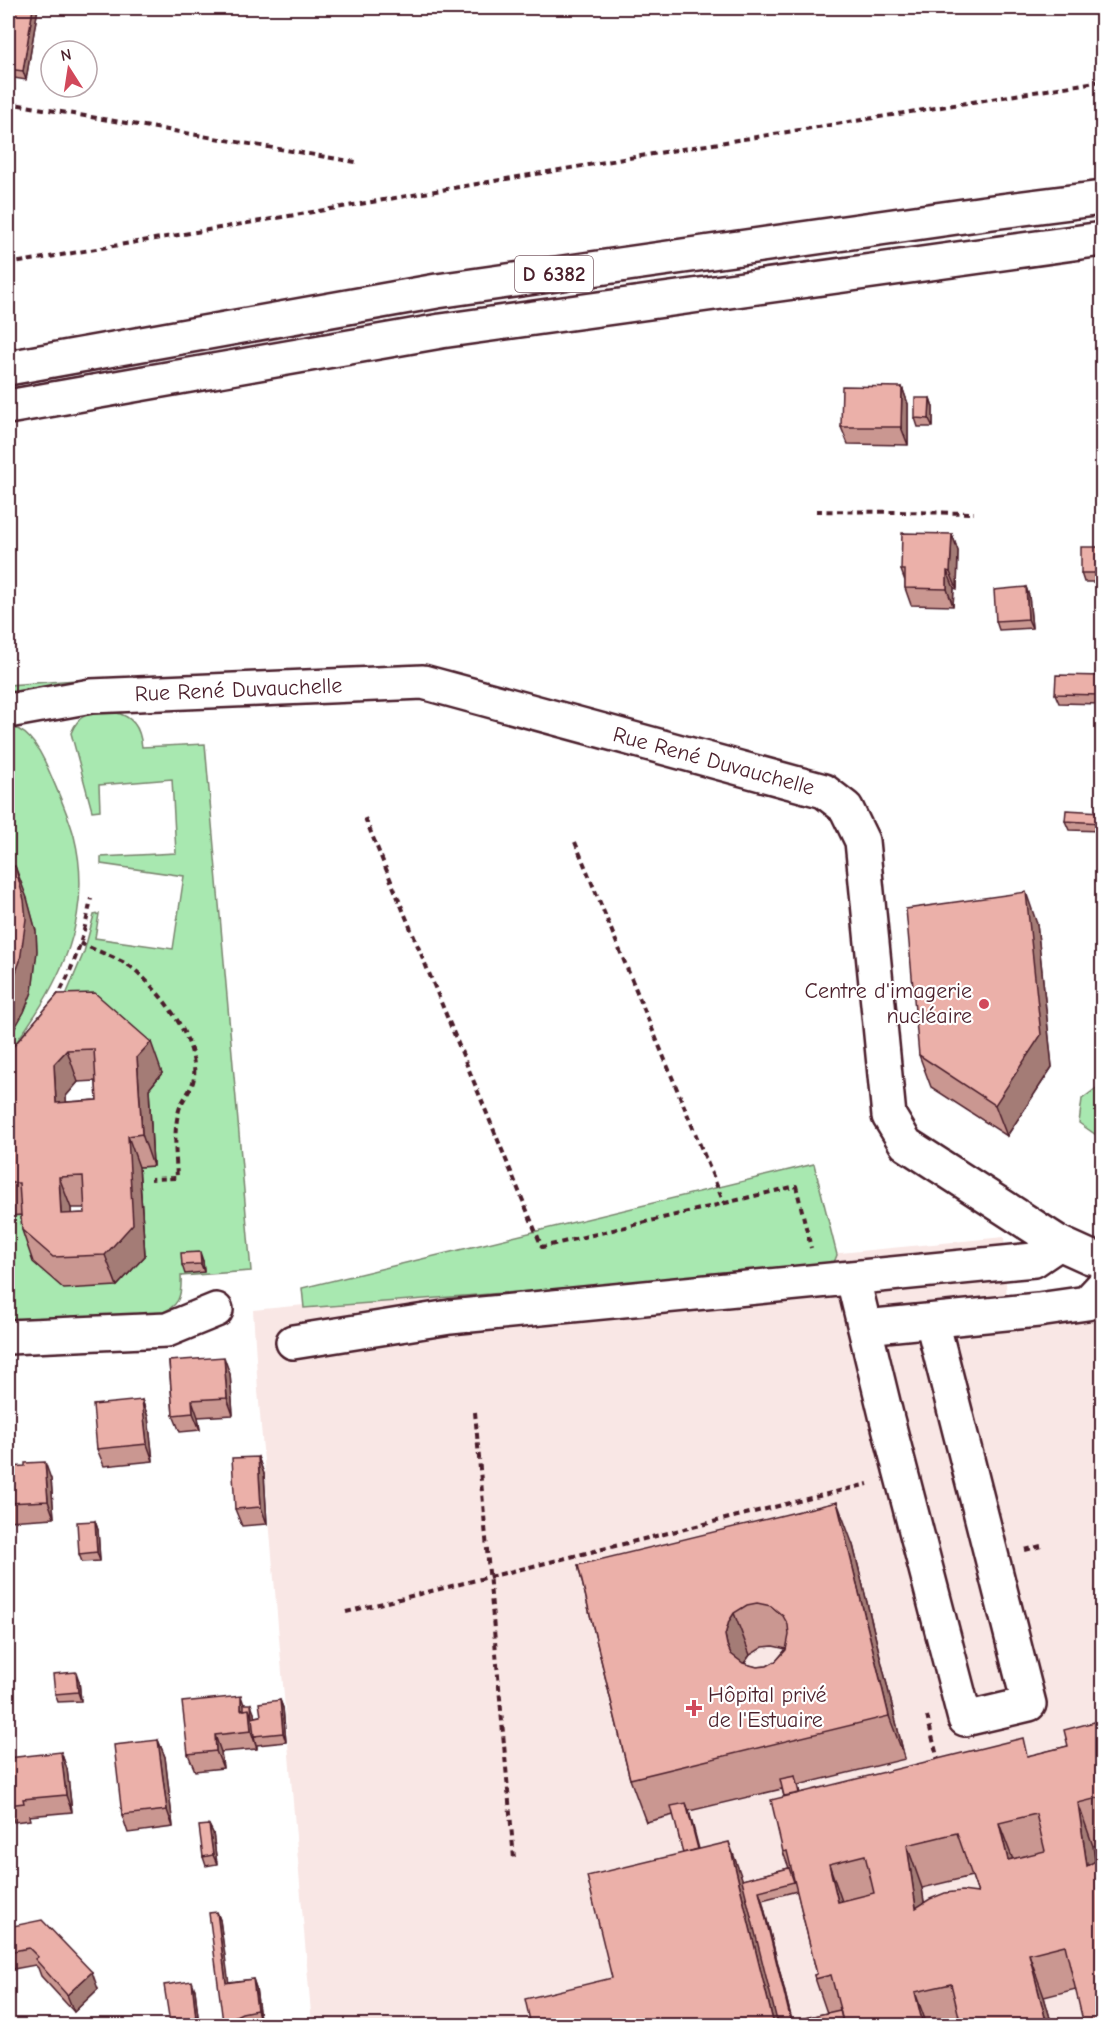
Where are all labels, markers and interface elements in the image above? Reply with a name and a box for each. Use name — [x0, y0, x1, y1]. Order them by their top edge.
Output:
north arrow — [39, 39, 99, 99]
text: N — [59, 45, 73, 65]
road number: D 6382 — [515, 256, 593, 292]
street label: Rue René Duvauchelle — [134, 672, 343, 707]
street label: Rue René Duvauchelle — [610, 721, 817, 801]
place label: Centre d'imagerie nucléaire — [804, 978, 972, 1029]
marker: Centre d'imagerie nucléaire — [977, 997, 991, 1011]
place label: Hôpital privé de l'Estuaire — [708, 1682, 827, 1733]
marker: Hôpital privé de l'Estuaire — [685, 1699, 703, 1717]

